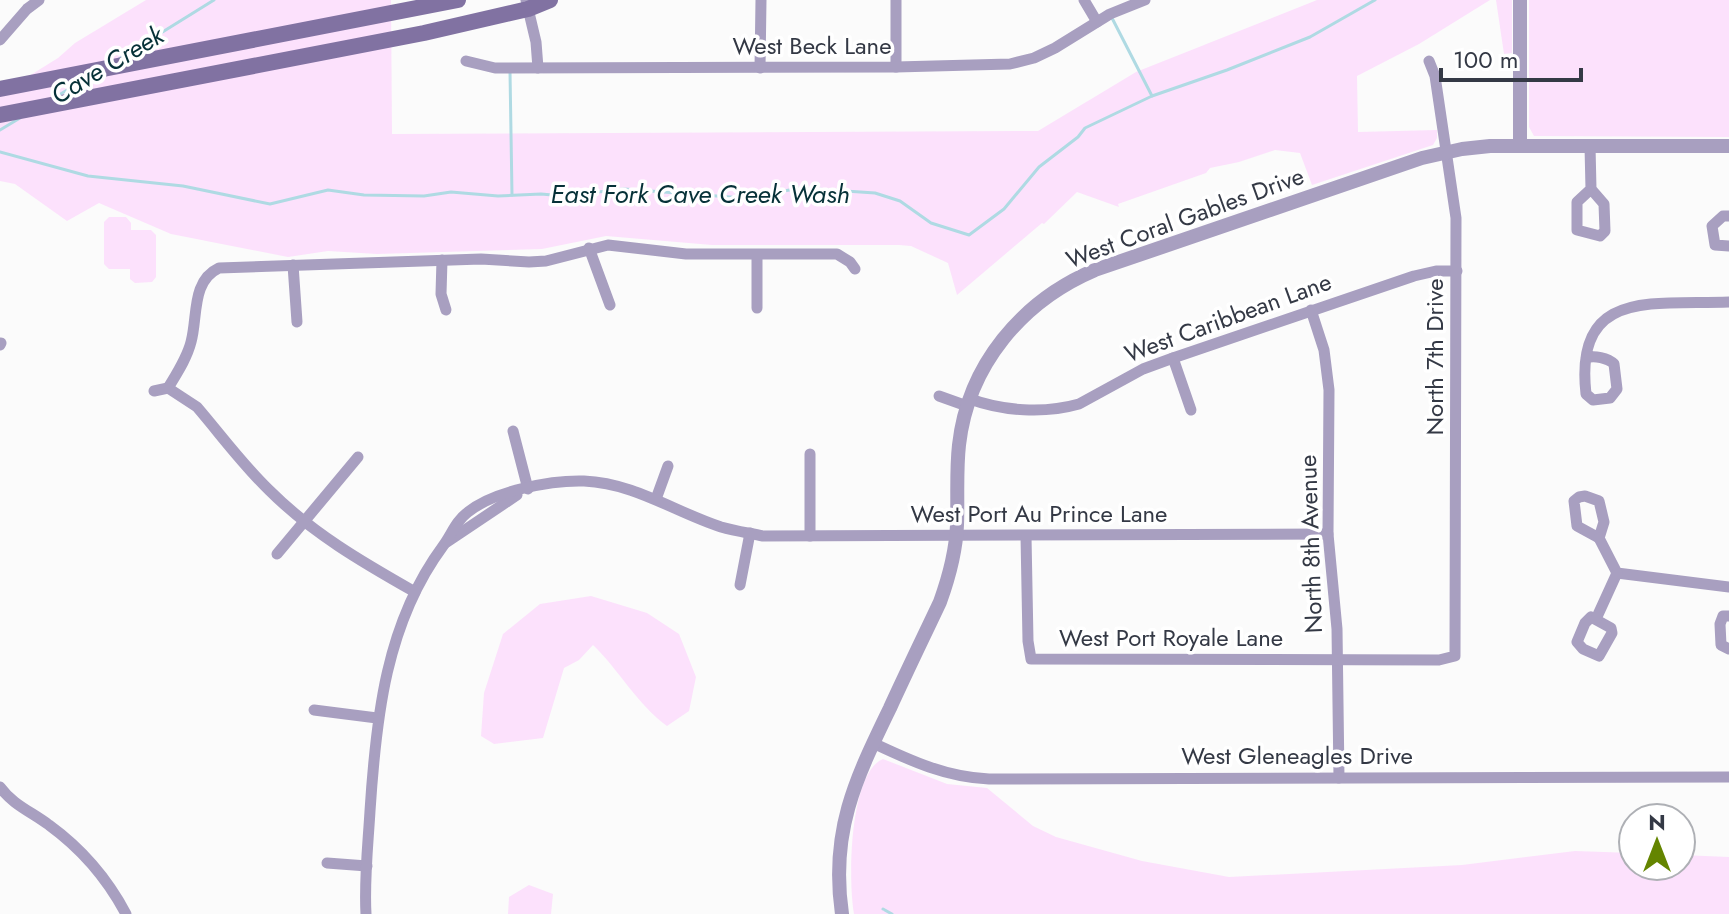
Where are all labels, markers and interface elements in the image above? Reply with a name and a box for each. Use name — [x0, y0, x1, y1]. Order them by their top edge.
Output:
water label: Cave Creek — [43, 15, 172, 114]
street label: West Beck Lane — [732, 28, 892, 63]
scale bar — [1441, 32, 1581, 82]
text: 100 m — [1453, 42, 1519, 77]
street label: West Coral Gables Drive — [1061, 158, 1309, 277]
water label: East Fork Cave Creek Wash — [550, 175, 850, 213]
street label: West Caribbean Lane — [1120, 264, 1336, 371]
street label: North 7th Drive — [1417, 278, 1452, 436]
street label: North 8th Avenue — [1290, 454, 1331, 634]
street label: West Port Au Prince Lane — [911, 496, 1167, 531]
street label: West Port Royale Lane — [1059, 620, 1283, 655]
street label: West Gleneagles Drive — [1181, 738, 1413, 773]
north arrow — [1617, 802, 1697, 882]
text: N — [1648, 806, 1666, 838]

